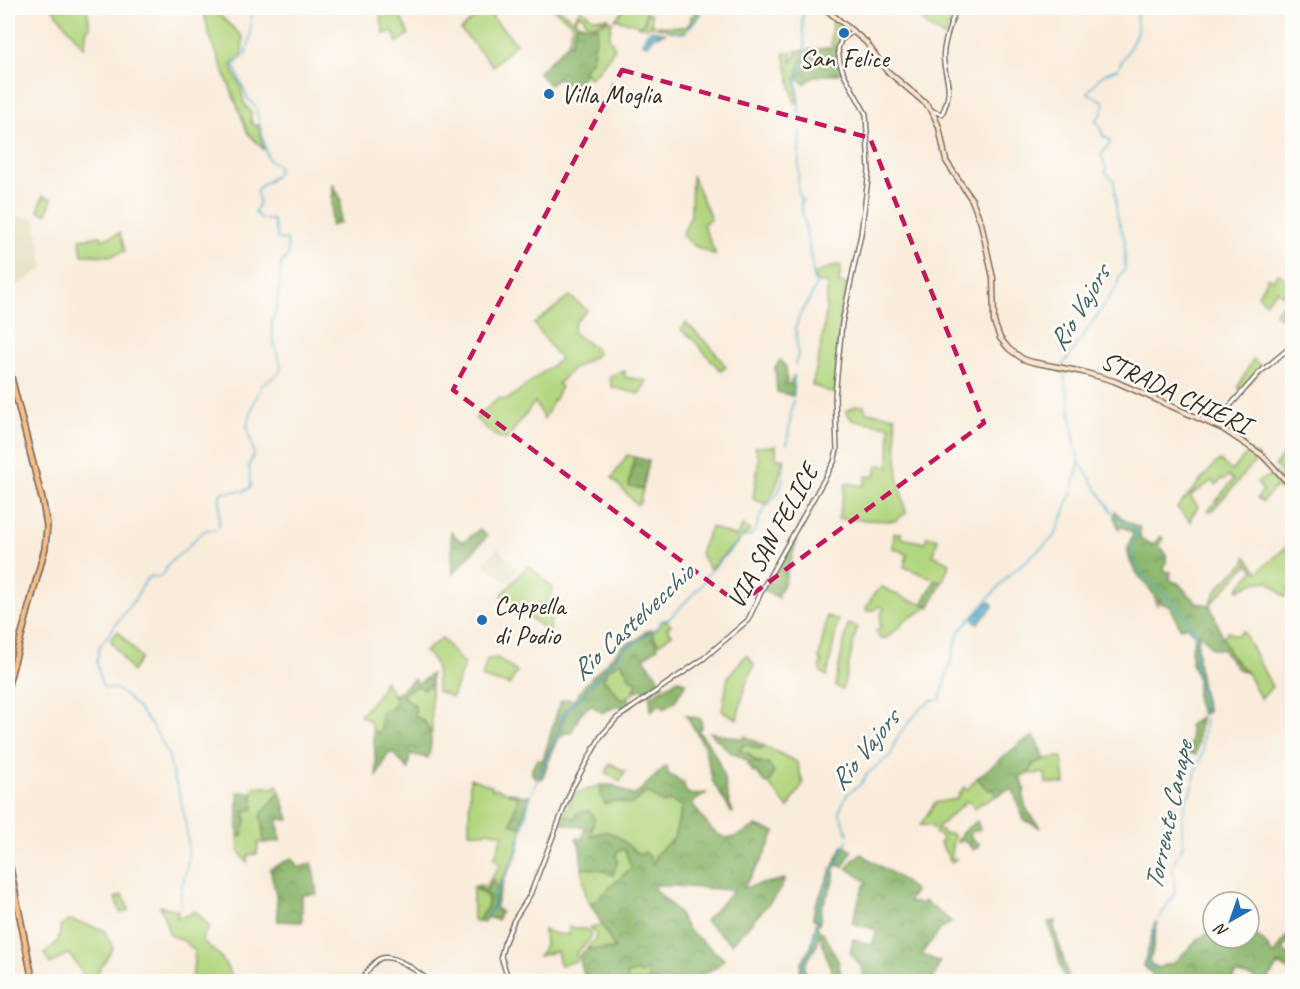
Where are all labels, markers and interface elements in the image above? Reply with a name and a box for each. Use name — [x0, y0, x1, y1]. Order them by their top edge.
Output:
marker: San Felice — [837, 26, 851, 40]
place label: San Felice — [799, 42, 891, 75]
place label: Villa Moglia — [561, 78, 662, 111]
marker: Villa Moglia — [542, 87, 556, 101]
water label: Rio Vajors — [1041, 255, 1120, 357]
street label: STRADA CHIERI — [1096, 344, 1261, 444]
street label: VIA SAN FELICE — [719, 455, 828, 614]
water label: Rio Castelvecchio — [564, 554, 703, 687]
place label: Cappella di Podio — [494, 589, 568, 652]
marker: Cappella di Podio — [475, 613, 489, 627]
water label: Rio Vajors — [822, 700, 909, 797]
water label: Torrente Canape — [1136, 735, 1201, 893]
north arrow — [1201, 890, 1261, 950]
text: N — [1209, 918, 1232, 942]

